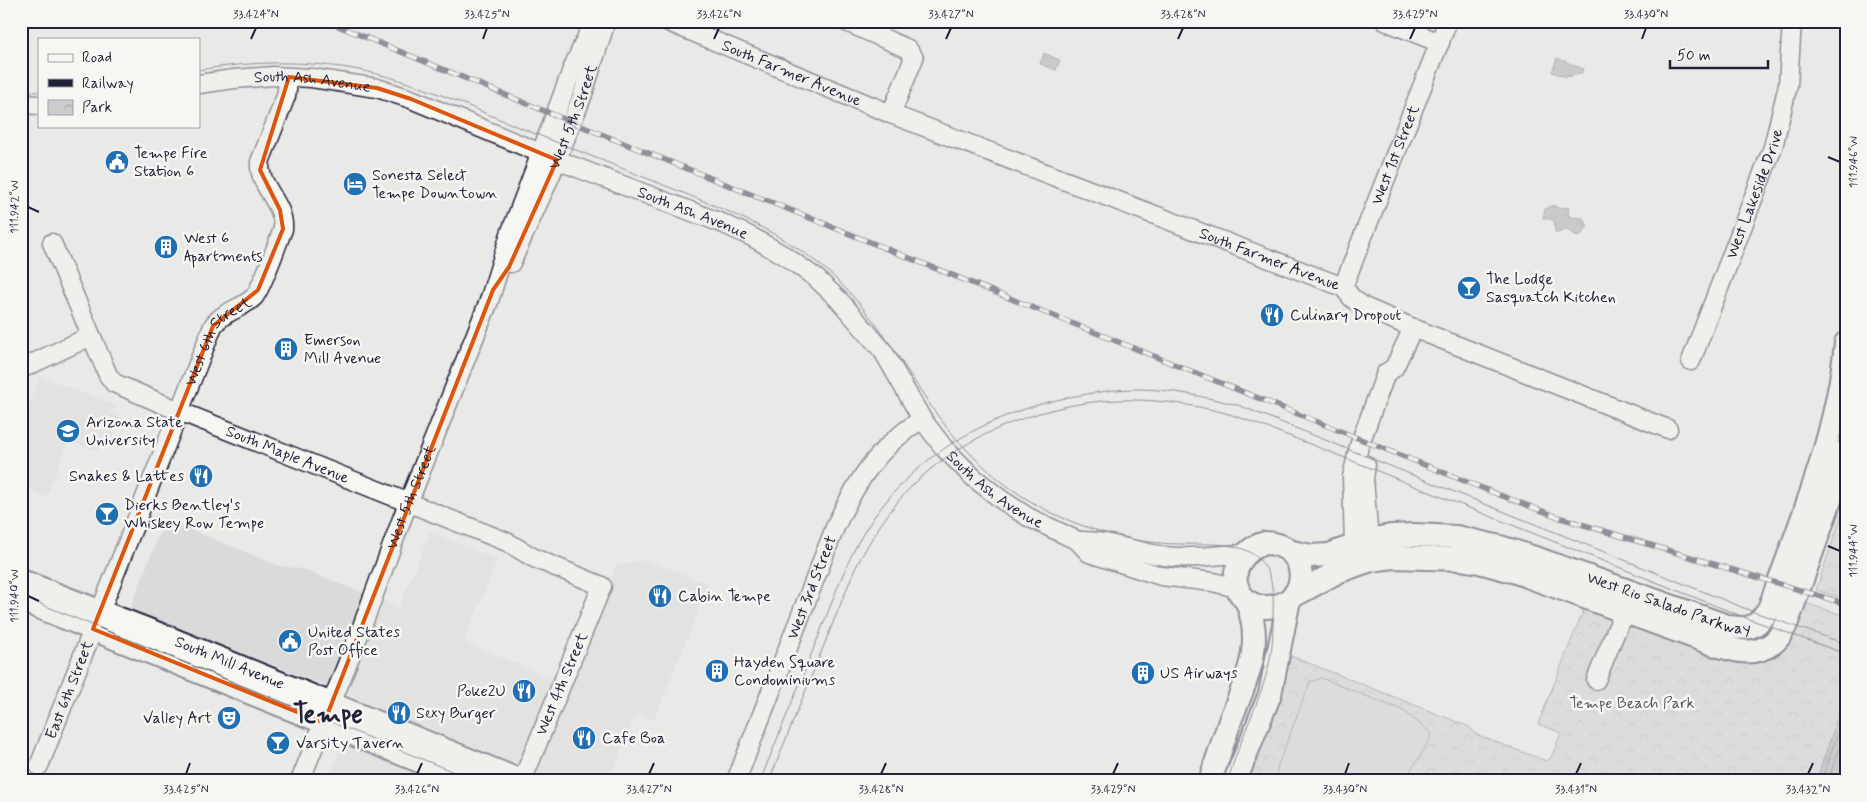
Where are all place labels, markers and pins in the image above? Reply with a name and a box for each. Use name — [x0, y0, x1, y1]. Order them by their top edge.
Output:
place label: Tempe Fire Station 6 — [134, 143, 207, 182]
public building icon: Tempe Fire Station 6 — [104, 149, 130, 175]
place label: Sonesta Select Tempe Downtown — [372, 165, 498, 204]
hotel icon: Sonesta Select Tempe Downtown — [342, 171, 368, 197]
place label: West 6 Apartments — [184, 228, 263, 268]
building icon: West 6 Apartments — [153, 234, 179, 260]
place label: The Lodge Sasquatch Kitchen — [1486, 269, 1616, 308]
bar icon: The Lodge Sasquatch Kitchen — [1456, 275, 1482, 301]
restaurant icon: Culinary Dropout — [1259, 302, 1285, 328]
place label: Culinary Dropout — [1290, 305, 1401, 326]
place label: Emerson Mill Avenue — [304, 330, 381, 369]
building icon: Emerson Mill Avenue — [273, 336, 299, 362]
place label: Arizona State University — [86, 412, 183, 451]
school or university icon: Arizona State University — [55, 418, 81, 444]
restaurant icon: Snakes & Lattes — [188, 463, 214, 489]
place label: Snakes & Lattes — [69, 466, 184, 487]
place label: Dierks Bentley's Whiskey Row Tempe — [124, 495, 264, 534]
bar icon: Dierks Bentley's Whiskey Row Tempe — [94, 501, 120, 527]
restaurant icon: Cabin Tempe — [647, 583, 673, 609]
place label: Cabin Tempe — [678, 586, 771, 607]
place label: United States Post Office — [308, 622, 400, 661]
public building icon: United States Post Office — [277, 628, 303, 654]
place label: Hayden Square Condominiums — [734, 652, 836, 691]
building icon: Hayden Square Condominiums — [704, 658, 730, 684]
building icon: US Airways — [1130, 660, 1156, 686]
place label: US Airways — [1160, 663, 1238, 684]
restaurant icon: Poke2U — [511, 678, 537, 704]
place label: Poke2U — [457, 681, 506, 702]
restaurant icon: Sexy Burger — [386, 700, 412, 726]
place label: Sexy Burger — [416, 703, 496, 724]
theatre icon: Valley Art — [216, 705, 242, 731]
place label: Valley Art — [143, 708, 212, 729]
restaurant icon: Cafe Boa — [571, 725, 597, 751]
place label: Cafe Boa — [602, 728, 665, 749]
bar icon: Varsity Tavern — [265, 730, 291, 756]
place label: Varsity Tavern — [296, 733, 405, 754]

